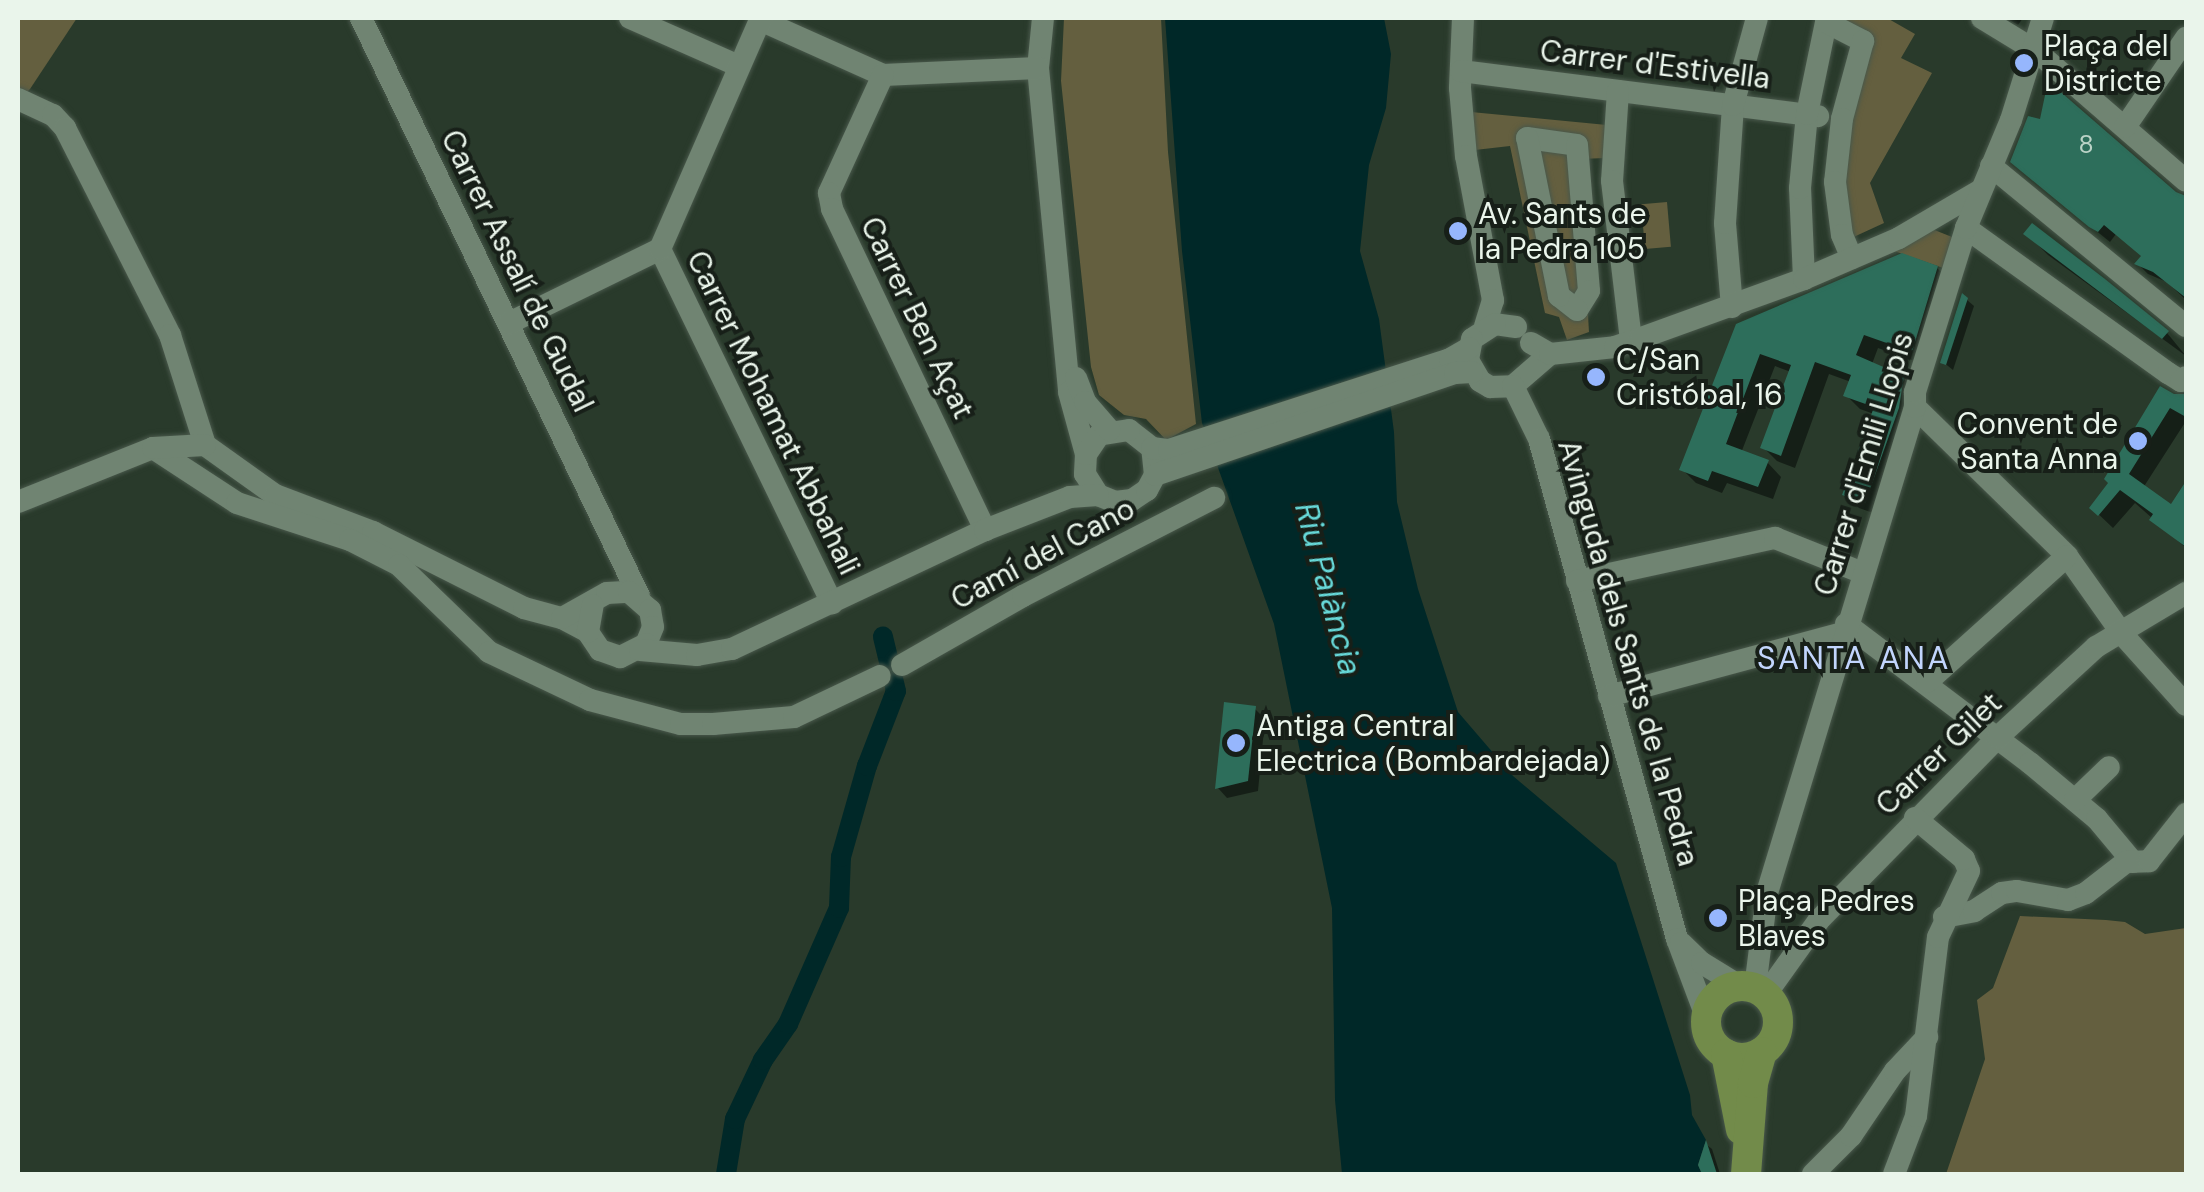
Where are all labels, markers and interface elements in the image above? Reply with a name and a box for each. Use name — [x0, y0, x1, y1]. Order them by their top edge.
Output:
place label: Plaça del Districte — [2044, 28, 2168, 98]
street label: Carrer d'Estivella — [1538, 33, 1772, 97]
marker: Plaça del Districte — [2013, 52, 2035, 74]
street label: Carrer Assalí de Gudal — [433, 124, 601, 418]
house number: 8 — [2078, 130, 2094, 160]
place label: Av. Sants de la Pedra 105 — [1478, 196, 1647, 266]
street label: Carrer Ben Açat — [853, 211, 981, 425]
marker: Av. Sants de la Pedra 105 — [1447, 220, 1469, 242]
street label: Carrer Mohamat Abbahali — [679, 245, 867, 581]
street label: Carrer d'Emili Llopis — [1807, 328, 1921, 600]
place label: C/San Cristóbal, 16 — [1616, 342, 1783, 412]
marker: C/San Cristóbal, 16 — [1585, 366, 1607, 388]
place label: Convent de Santa Anna — [1957, 406, 2118, 476]
marker: Convent de Santa Anna — [2127, 430, 2149, 452]
street label: Avinguda dels Sants de la Pedra — [1550, 436, 1706, 870]
street label: Camí del Cano — [945, 491, 1141, 617]
water label: Riu Palància — [1286, 498, 1370, 680]
district label: SANTA ANA — [1757, 639, 1951, 677]
street label: Carrer Gilet — [1869, 685, 2009, 823]
place label: Antiga Central Electrica (Bombardejada) — [1256, 708, 1610, 778]
marker: Antiga Central Electrica (Bombardejada) — [1225, 732, 1247, 754]
place label: Plaça Pedres Blaves — [1738, 883, 1915, 954]
marker: Plaça Pedres Blaves — [1707, 907, 1729, 929]

